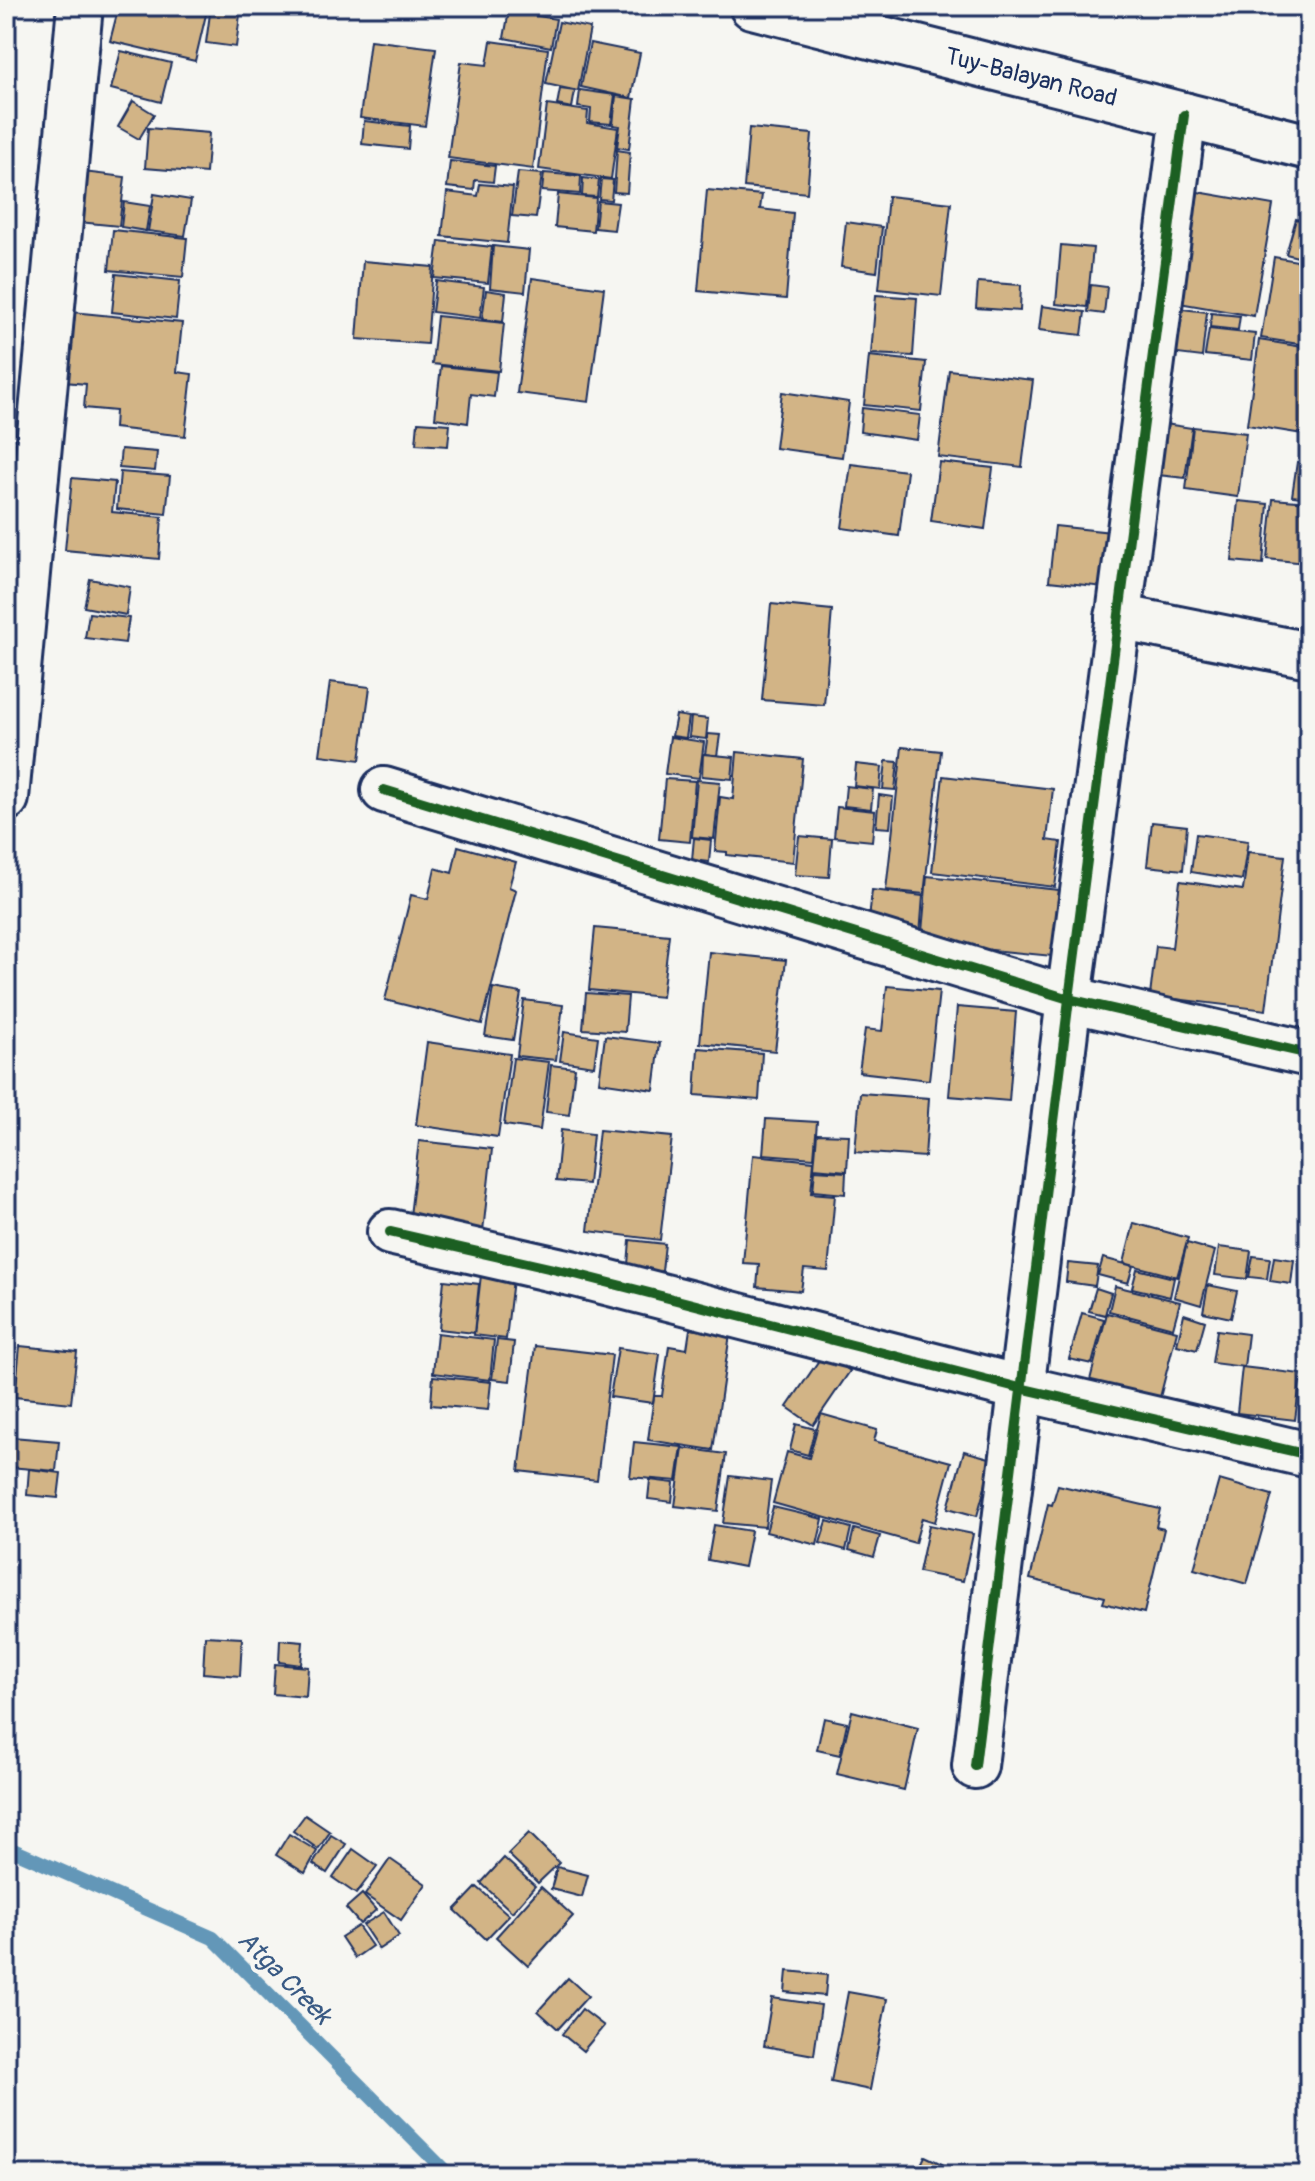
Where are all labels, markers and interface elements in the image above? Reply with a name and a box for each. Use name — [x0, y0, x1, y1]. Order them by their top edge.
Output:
street label: Tuy-Balayan Road — [942, 41, 1120, 113]
water label: Atga Creek — [231, 1924, 339, 2033]

